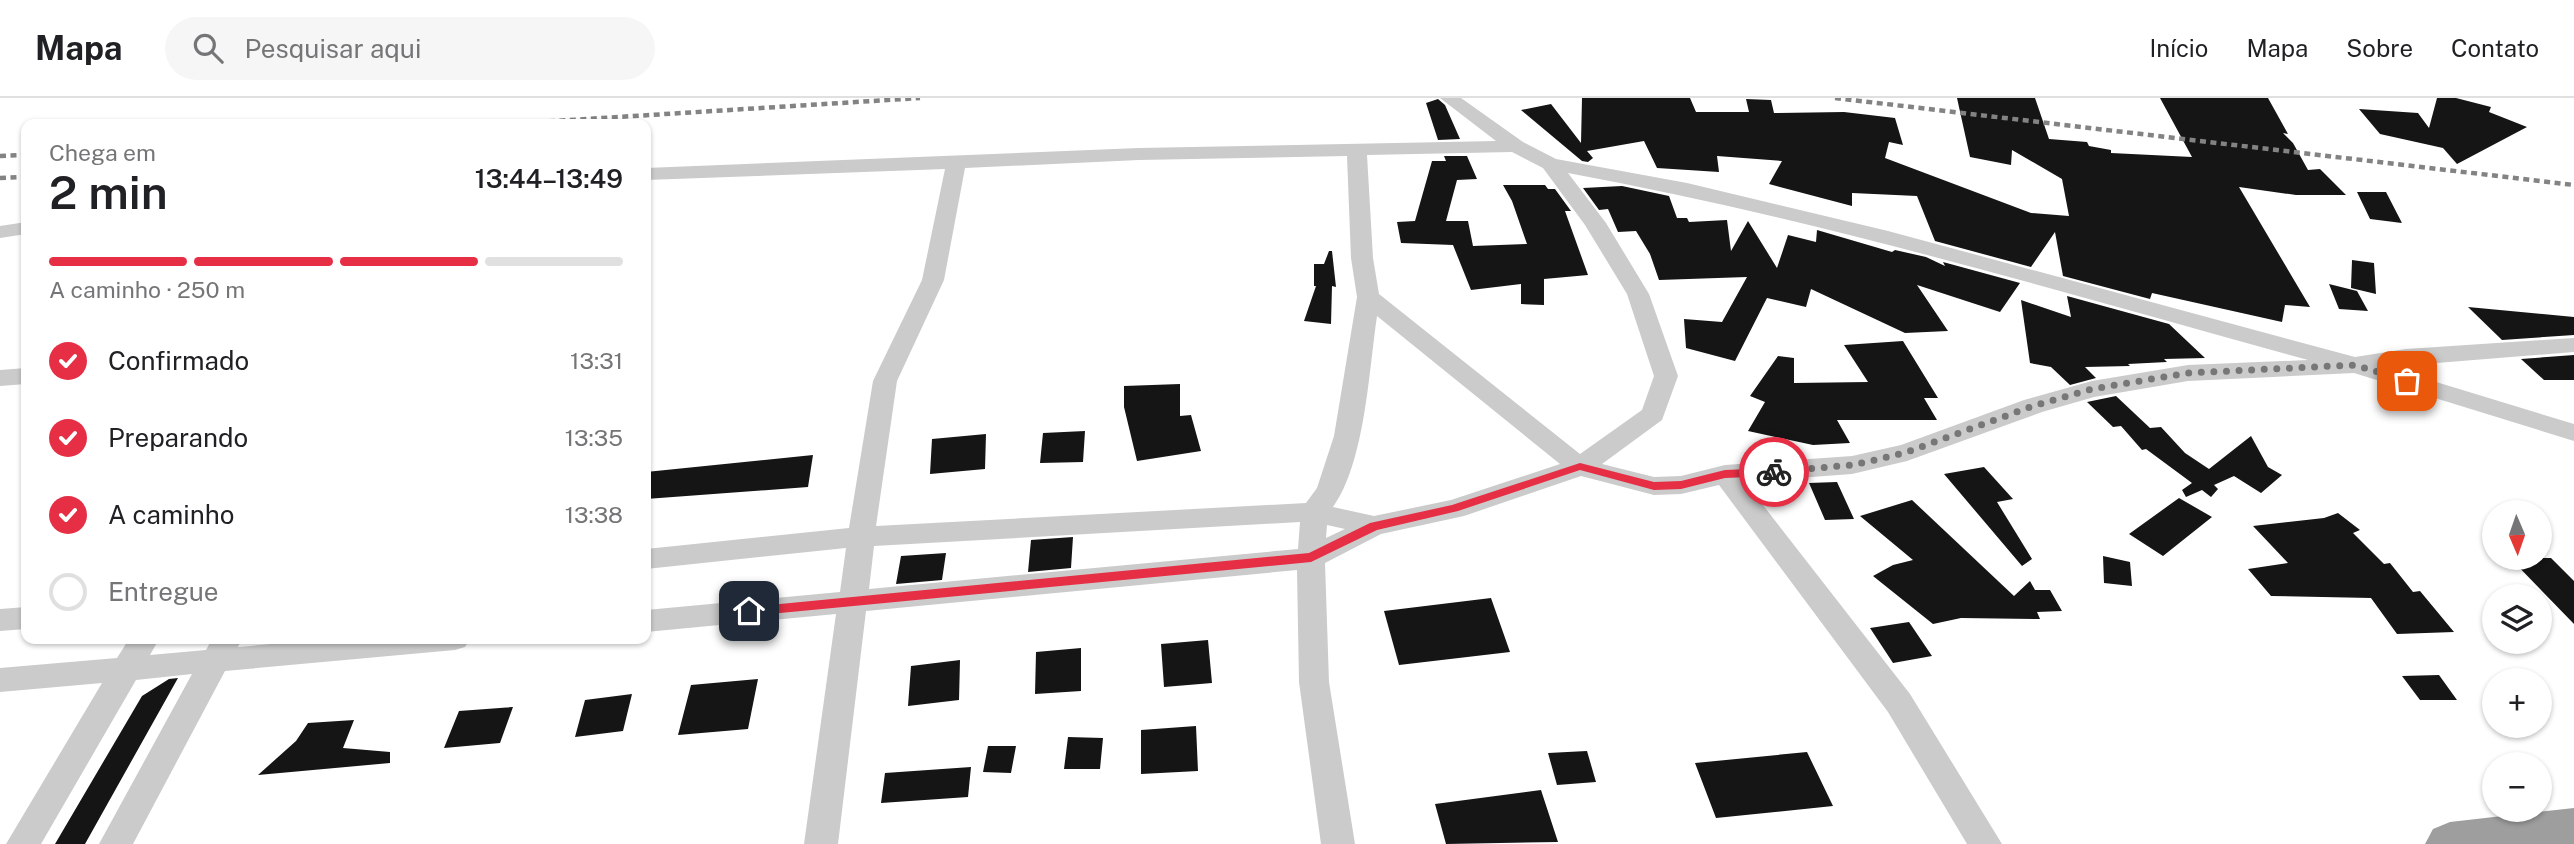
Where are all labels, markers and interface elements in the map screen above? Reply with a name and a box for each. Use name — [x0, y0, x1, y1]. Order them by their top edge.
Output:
search box — [165, 17, 655, 80]
text: Mapa — [35, 29, 123, 67]
icon: search — [189, 29, 227, 67]
text: Pesquisar aqui — [245, 33, 421, 64]
text: Início — [2150, 34, 2208, 62]
text: Mapa — [2246, 34, 2308, 62]
text: Sobre — [2346, 34, 2413, 62]
text: Contato — [2451, 34, 2539, 62]
text: Chega em — [49, 139, 156, 166]
text: 13:44–13:49 — [475, 163, 623, 194]
text: 2 min — [49, 165, 168, 219]
text: A caminho · 250 m — [49, 276, 245, 303]
icon: check — [49, 342, 87, 380]
text: Confirmado — [108, 345, 249, 376]
text: 13:31 — [570, 347, 623, 374]
pin — [2377, 351, 2437, 411]
icon: bag — [2388, 362, 2426, 400]
icon: check — [49, 419, 87, 457]
text: Preparando — [108, 422, 248, 453]
text: 13:35 — [565, 424, 623, 451]
courier — [1739, 437, 1809, 507]
icon: bike — [1755, 453, 1793, 491]
icon: check — [49, 496, 87, 534]
text: A caminho — [108, 499, 235, 530]
north arrow — [2482, 500, 2552, 570]
map controls — [2482, 500, 2552, 822]
text: 13:38 — [565, 501, 623, 528]
text: Entregue — [108, 576, 219, 607]
pin — [719, 581, 779, 641]
button: layers — [2482, 584, 2552, 654]
icon: home — [730, 592, 768, 630]
button: + — [2482, 668, 2552, 738]
button: − — [2482, 752, 2552, 822]

